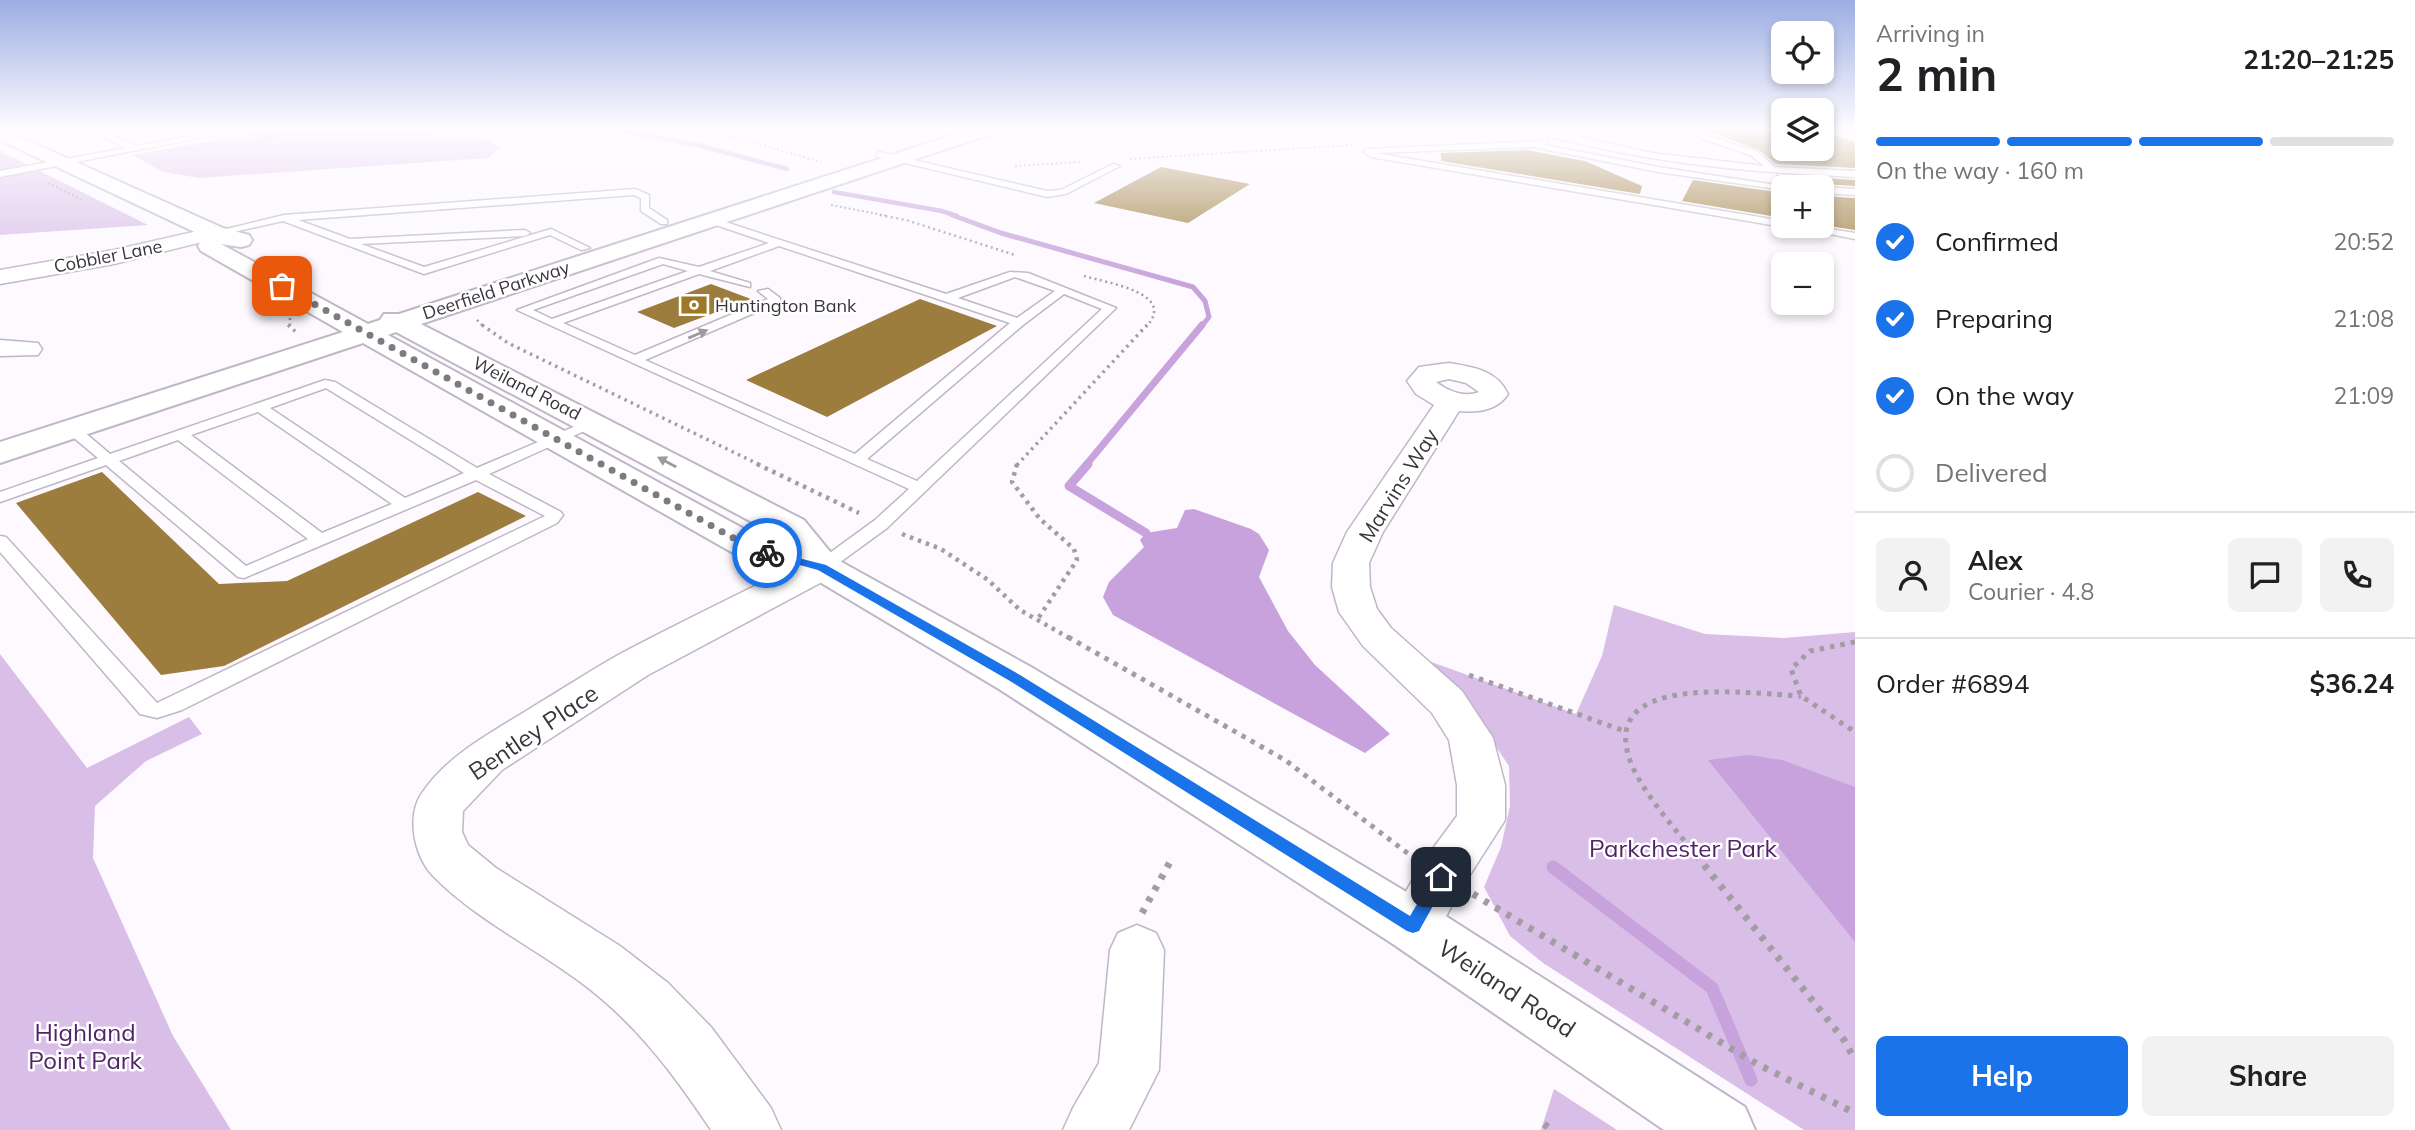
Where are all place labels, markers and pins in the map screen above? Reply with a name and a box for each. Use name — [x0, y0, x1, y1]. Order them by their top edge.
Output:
pin — [252, 256, 312, 316]
bank icon: Huntington Bank — [679, 290, 709, 320]
place label: Huntington Bank — [715, 294, 857, 317]
pin — [1411, 847, 1471, 907]

